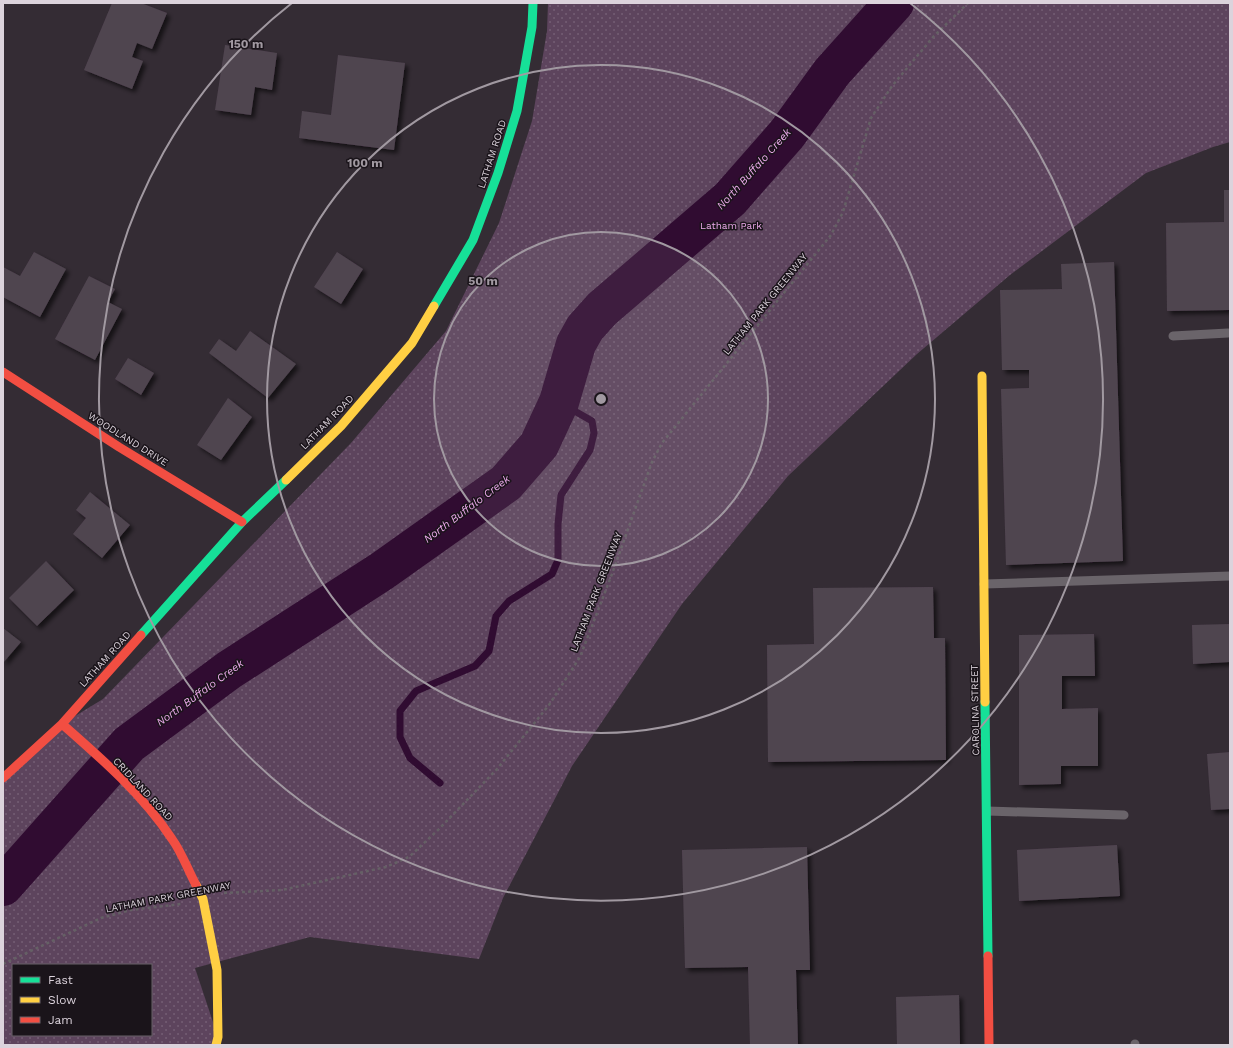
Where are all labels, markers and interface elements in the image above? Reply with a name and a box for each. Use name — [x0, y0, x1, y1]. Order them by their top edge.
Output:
text: 150 m — [229, 37, 263, 51]
street label: LATHAM ROAD — [476, 118, 508, 190]
water label: North Buffalo Creek — [714, 125, 795, 212]
text: 100 m — [347, 156, 383, 170]
park label: Latham Park — [700, 220, 762, 231]
street label: LATHAM PARK GREENWAY — [721, 251, 809, 357]
text: 50 m — [468, 274, 498, 288]
centre of rings — [594, 392, 608, 406]
street label: LATHAM ROAD — [298, 393, 356, 451]
street label: WOODLAND DRIVE — [86, 410, 170, 468]
water label: North Buffalo Creek — [421, 472, 514, 546]
street label: LATHAM PARK GREENWAY — [568, 530, 624, 653]
street label: LATHAM ROAD — [77, 629, 133, 689]
water label: North Buffalo Creek — [154, 656, 247, 729]
street label: CAROLINA STREET — [969, 664, 981, 756]
street label: CRIDLAND ROAD — [111, 755, 175, 823]
street label: LATHAM PARK GREENWAY — [105, 879, 232, 915]
legend — [12, 964, 152, 1036]
text: Fast — [48, 973, 73, 987]
text: Slow — [48, 993, 76, 1007]
text: Jam — [48, 1013, 73, 1027]

